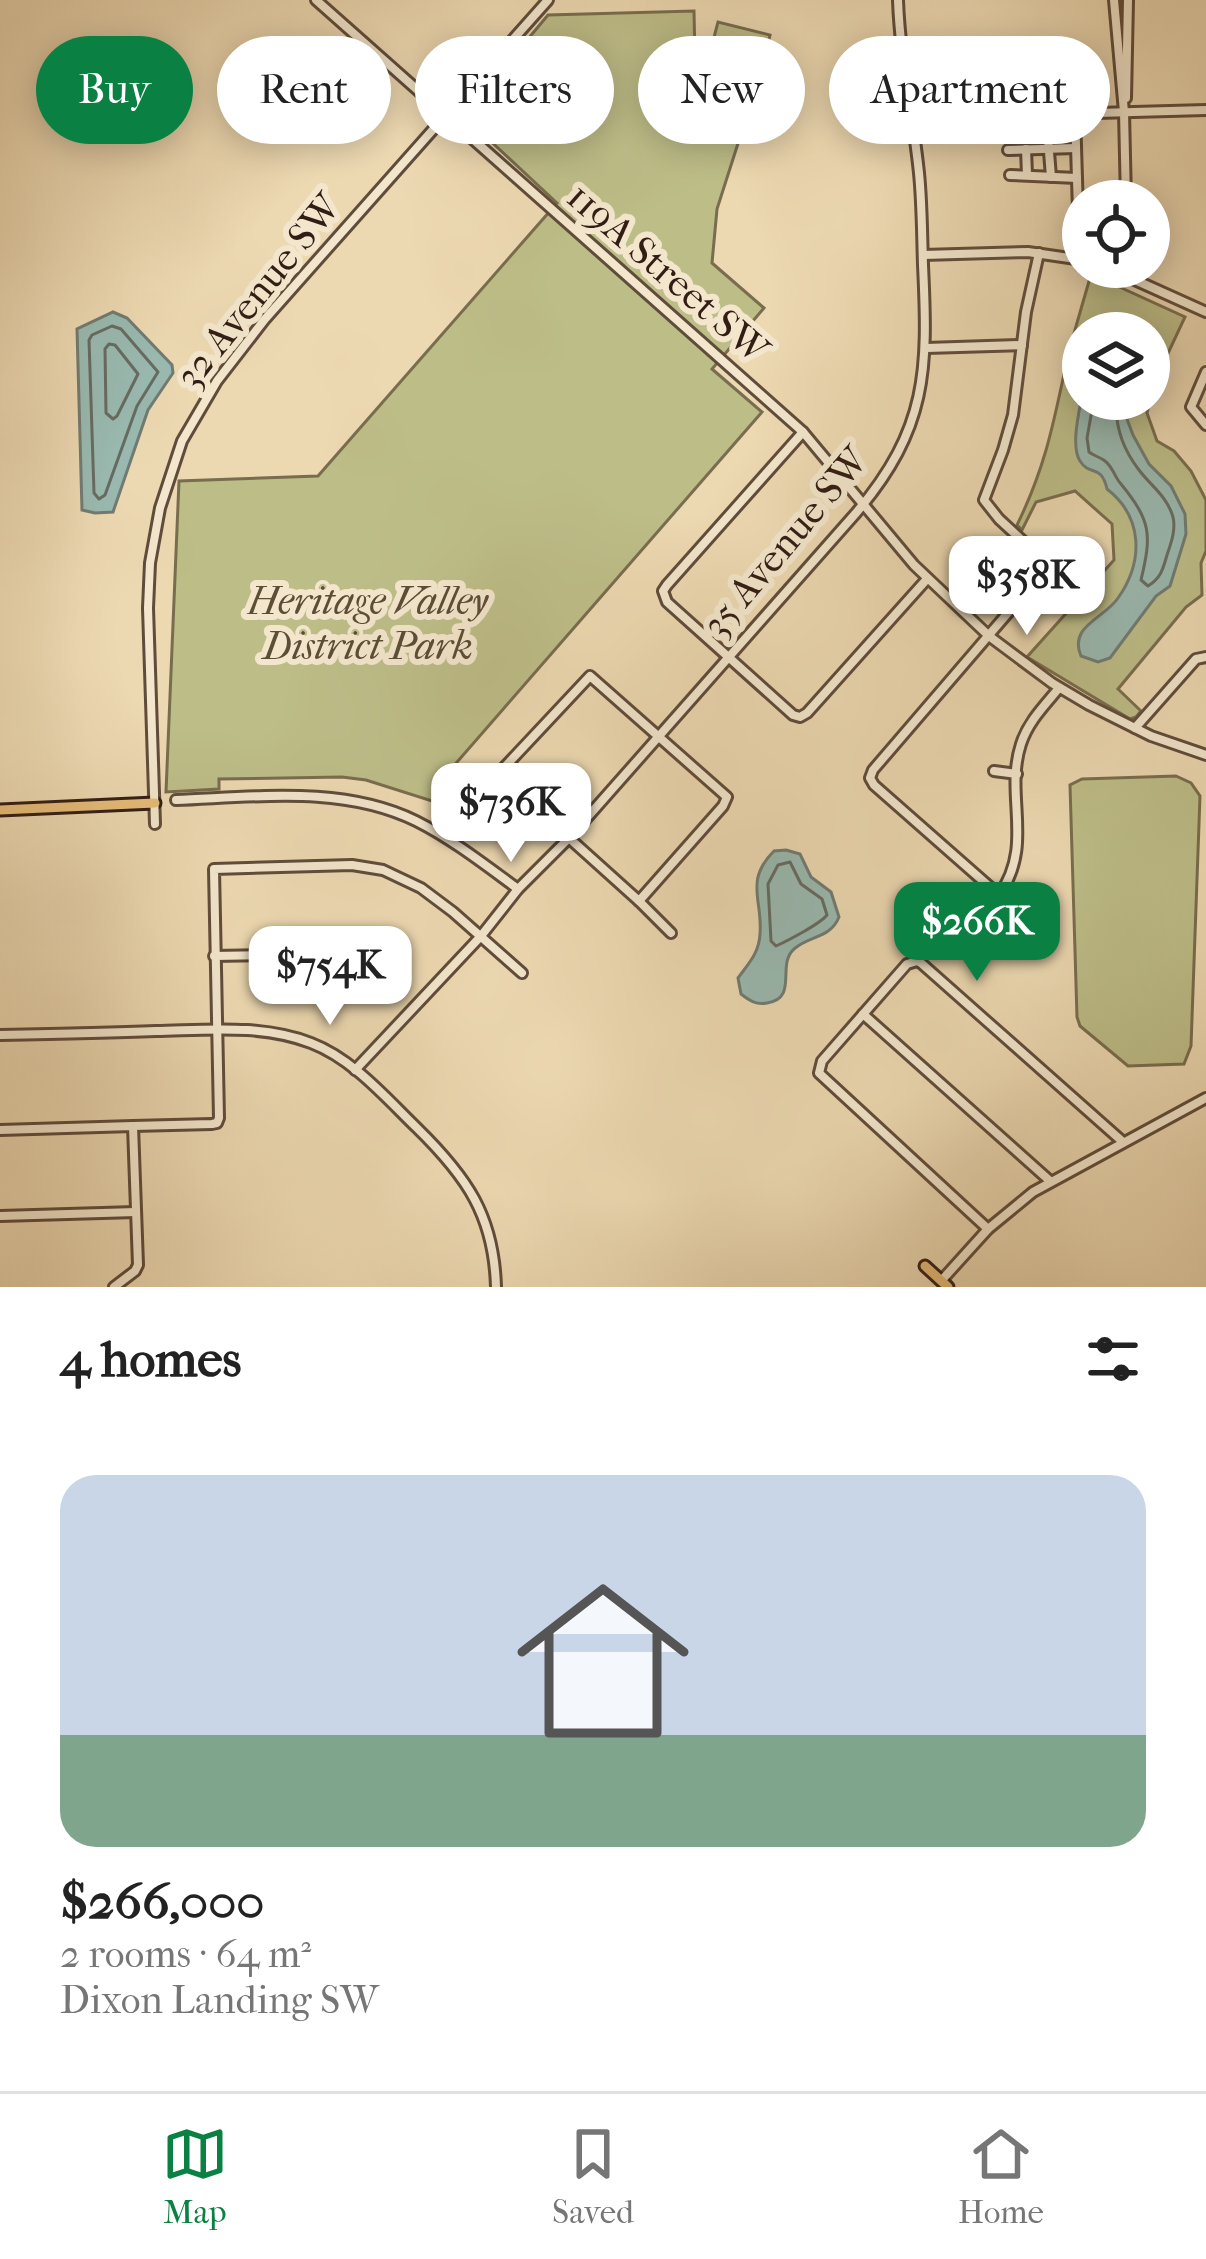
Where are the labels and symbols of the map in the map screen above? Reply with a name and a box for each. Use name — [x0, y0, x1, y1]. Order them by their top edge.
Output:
street label: 119A Street SW — [558, 173, 779, 374]
street label: 32 Avenue SW — [166, 183, 352, 398]
street label: 35 Avenue SW — [692, 436, 879, 646]
pin: $358K — [943, 536, 1111, 638]
park label: Heritage Valley District Park — [246, 578, 489, 669]
pin: $736K — [427, 763, 595, 865]
pin: $266K — [893, 882, 1061, 984]
pin: $754K — [246, 926, 414, 1028]

